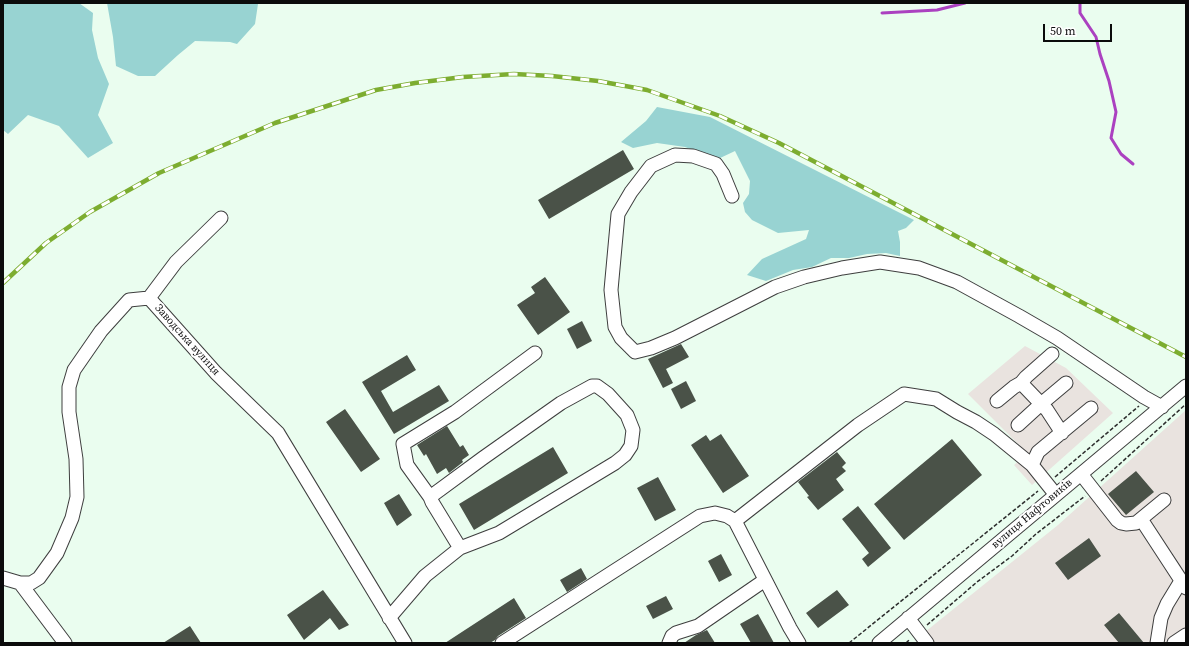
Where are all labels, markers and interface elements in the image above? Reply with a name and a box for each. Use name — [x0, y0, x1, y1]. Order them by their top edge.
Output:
scale bar — [1045, 16, 1114, 42]
text: 50 m — [1050, 23, 1076, 39]
street label: Заводська вулиця — [152, 302, 222, 378]
street label: вулиця Нафтовиків — [989, 476, 1075, 552]

